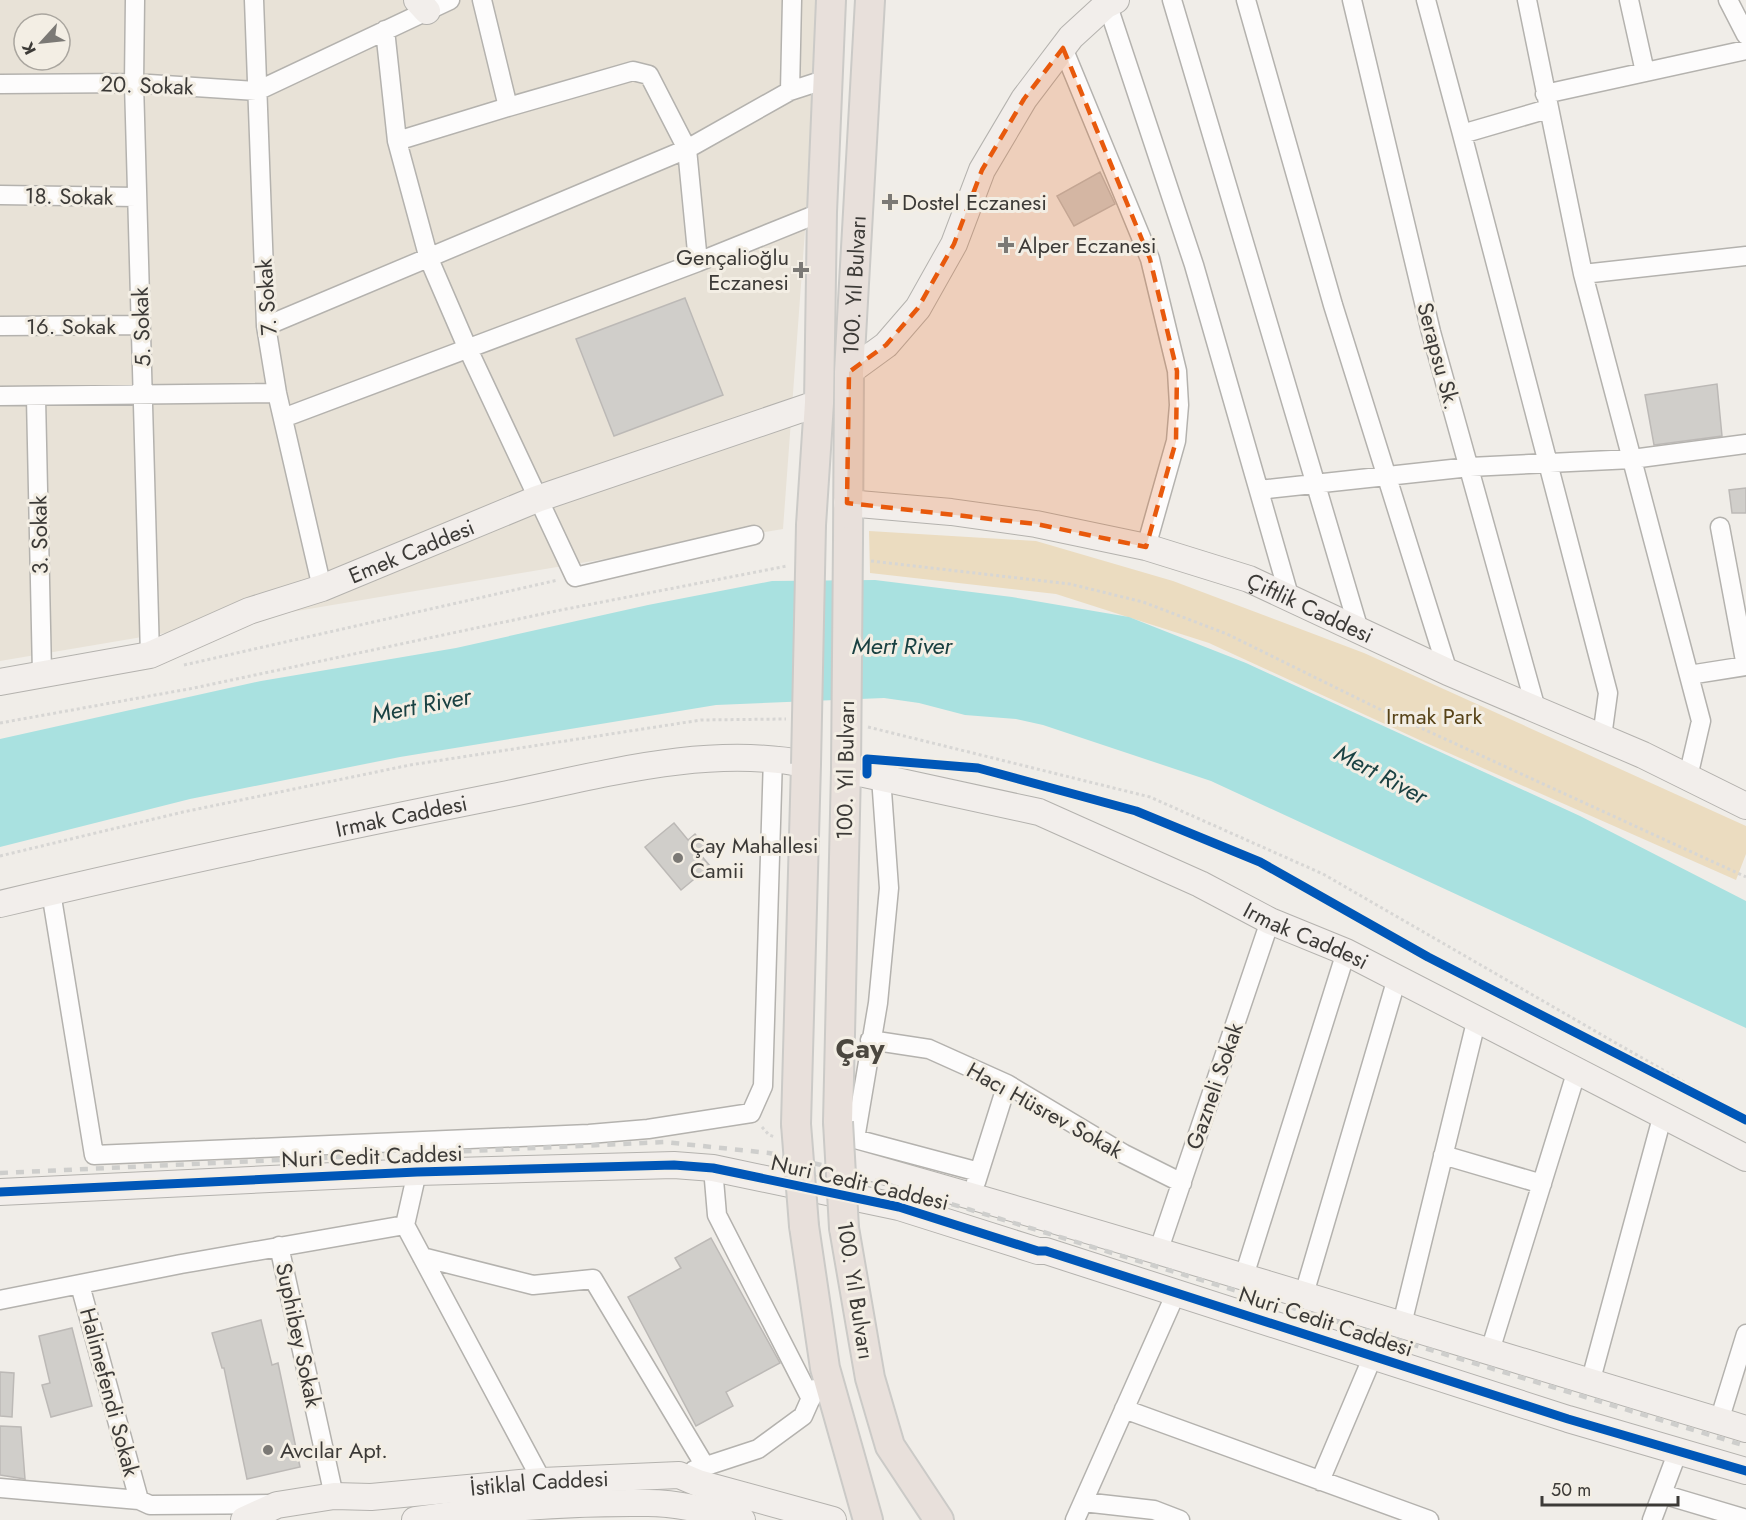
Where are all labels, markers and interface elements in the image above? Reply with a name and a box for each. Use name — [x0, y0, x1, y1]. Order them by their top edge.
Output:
north arrow — [12, 12, 72, 72]
text: K — [16, 38, 42, 59]
street label: 20. Sokak — [100, 67, 194, 103]
street label: 18. Sokak — [24, 179, 114, 213]
place label: Dostel Eczanesi — [902, 186, 1047, 218]
marker: Dostel Eczanesi — [883, 195, 897, 209]
street label: 100. Yıl Bulvarı — [834, 214, 874, 356]
place label: Alper Eczanesi — [1018, 229, 1156, 261]
marker: Alper Eczanesi — [999, 238, 1013, 252]
place label: Gençalioğlu Eczanesi — [676, 241, 789, 298]
street label: 7. Sokak — [247, 257, 285, 336]
marker: Gençalioğlu Eczanesi — [794, 263, 808, 277]
street label: 5. Sokak — [124, 286, 158, 367]
street label: Serapsu Sk. — [1409, 299, 1469, 413]
street label: 16. Sokak — [26, 310, 116, 342]
street label: 3. Sokak — [22, 495, 56, 575]
street label: Emek Caddesi — [344, 511, 479, 591]
street label: Çiftlik Caddesi — [1242, 564, 1379, 651]
water label: Mert River — [852, 628, 954, 663]
water label: Mert River — [368, 678, 476, 732]
street label: 100. Yıl Bulvarı — [828, 700, 862, 840]
park label: Irmak Park — [1386, 700, 1482, 732]
water label: Mert River — [1328, 735, 1435, 814]
street label: Irmak Caddesi — [333, 787, 470, 845]
place label: Çay Mahallesi Camii — [690, 829, 818, 886]
marker: Çay Mahallesi Camii — [671, 851, 685, 865]
street label: Irmak Caddesi — [1238, 894, 1374, 977]
street label: Gazneli Sokak — [1177, 1018, 1251, 1154]
district label: Çay — [835, 1028, 885, 1069]
street label: Hacı Hüsrev Sokak — [961, 1054, 1129, 1166]
street label: Nuri Cedit Caddesi — [281, 1137, 463, 1175]
street label: Nuri Cedit Caddesi — [768, 1146, 952, 1218]
street label: 100. Yıl Bulvarı — [829, 1218, 883, 1362]
street label: Suphibey Sokak — [268, 1260, 330, 1411]
street label: Nuri Cedit Caddesi — [1235, 1278, 1417, 1364]
street label: Halimefendi Sokak — [72, 1304, 148, 1480]
place label: Avcılar Apt. — [280, 1434, 388, 1466]
marker: Avcılar Apt. — [261, 1443, 275, 1457]
street label: İstiklal Caddesi — [469, 1462, 609, 1504]
scale bar — [1542, 1469, 1678, 1507]
text: 50 m — [1551, 1477, 1591, 1503]

